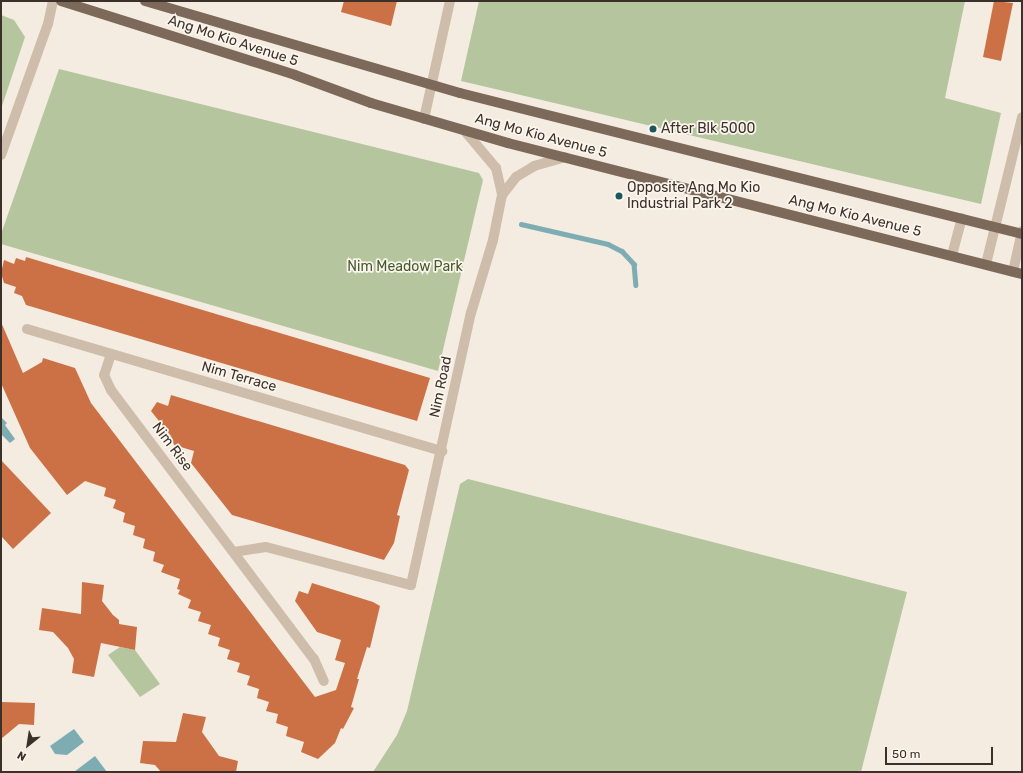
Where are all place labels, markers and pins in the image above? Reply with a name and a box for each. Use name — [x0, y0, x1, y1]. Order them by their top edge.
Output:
place label: After Blk 5000 — [661, 121, 756, 137]
marker: After Blk 5000 — [648, 124, 658, 134]
place label: Opposite Ang Mo Kio Industrial Park 2 — [627, 180, 761, 212]
marker: Opposite Ang Mo Kio Industrial Park 2 — [614, 191, 624, 201]

